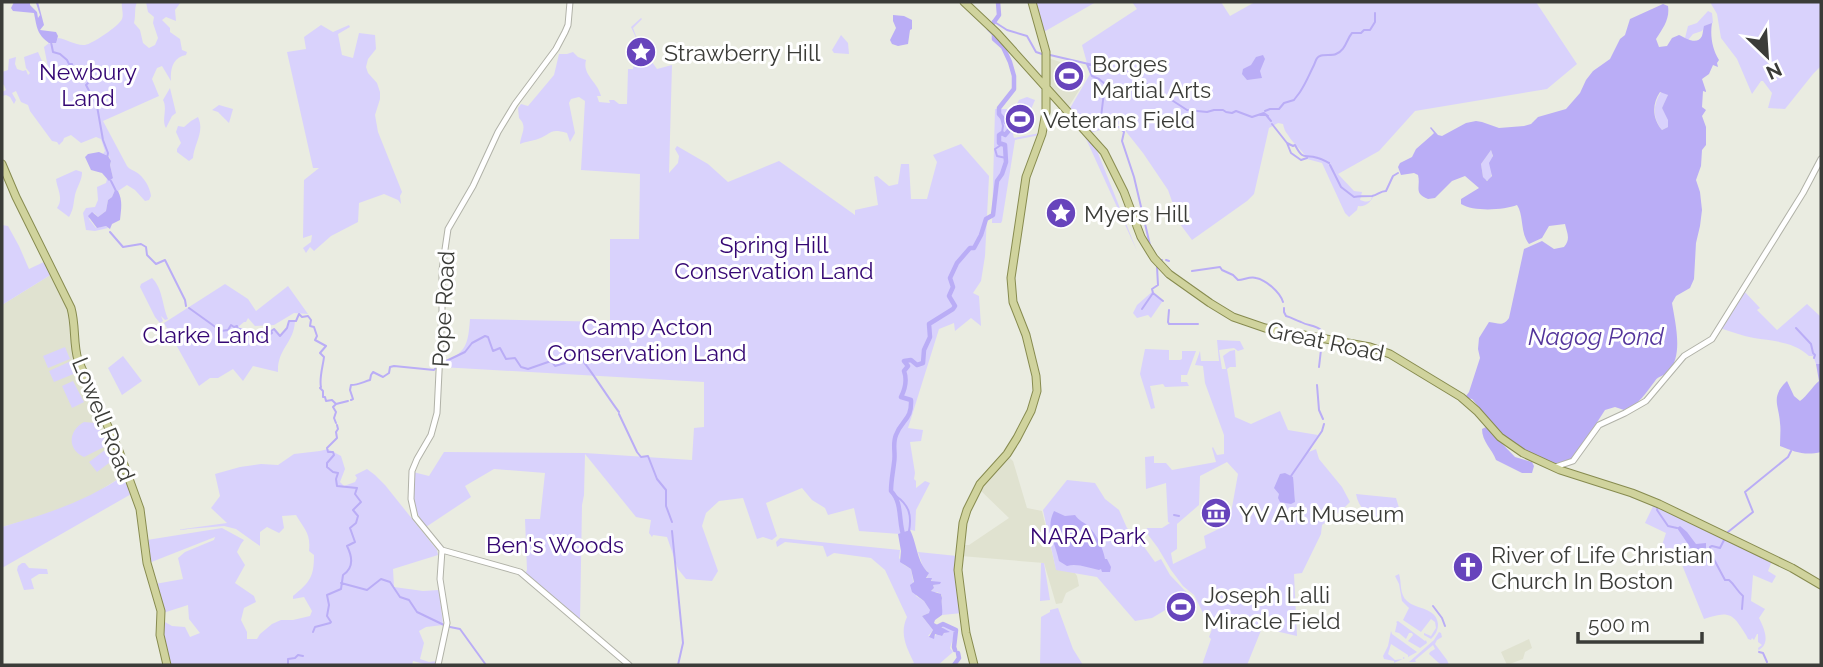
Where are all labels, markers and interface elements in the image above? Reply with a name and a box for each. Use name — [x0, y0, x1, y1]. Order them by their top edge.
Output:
north arrow — [1732, 21, 1802, 91]
place icon: Strawberry Hill — [624, 35, 658, 69]
place label: Strawberry Hill — [664, 39, 821, 66]
place label: Borges Martial Arts — [1092, 50, 1211, 103]
park label: Newbury Land — [39, 58, 137, 111]
text: N — [1763, 58, 1785, 84]
sports icon: Borges Martial Arts — [1052, 59, 1086, 93]
sports icon: Veterans Field — [1003, 102, 1037, 136]
place label: Veterans Field — [1043, 106, 1195, 133]
place icon: Myers Hill — [1044, 196, 1078, 230]
place label: Myers Hill — [1084, 200, 1190, 227]
park label: Spring Hill Conservation Land — [674, 231, 874, 284]
street label: Pope Road — [426, 250, 460, 368]
park label: Camp Acton Conservation Land — [547, 313, 747, 366]
street label: Great Road — [1265, 315, 1387, 367]
park label: Clarke Land — [142, 321, 270, 348]
water label: Nagog Pond — [1528, 322, 1665, 351]
street label: Lowell Road — [67, 353, 141, 485]
museum icon: YV Art Museum — [1199, 496, 1233, 530]
place label: YV Art Museum — [1239, 500, 1404, 527]
park label: NARA Park — [1030, 522, 1146, 549]
park label: Ben's Woods — [486, 531, 624, 558]
place label: River of Life Christian Church In Boston — [1491, 541, 1713, 594]
church icon: River of Life Christian Church In Boston — [1451, 550, 1485, 584]
place label: Joseph Lalli Miracle Field — [1204, 581, 1341, 634]
sports icon: Joseph Lalli Miracle Field — [1164, 590, 1198, 624]
scale bar — [1578, 600, 1702, 644]
text: 500 m — [1588, 612, 1650, 637]

